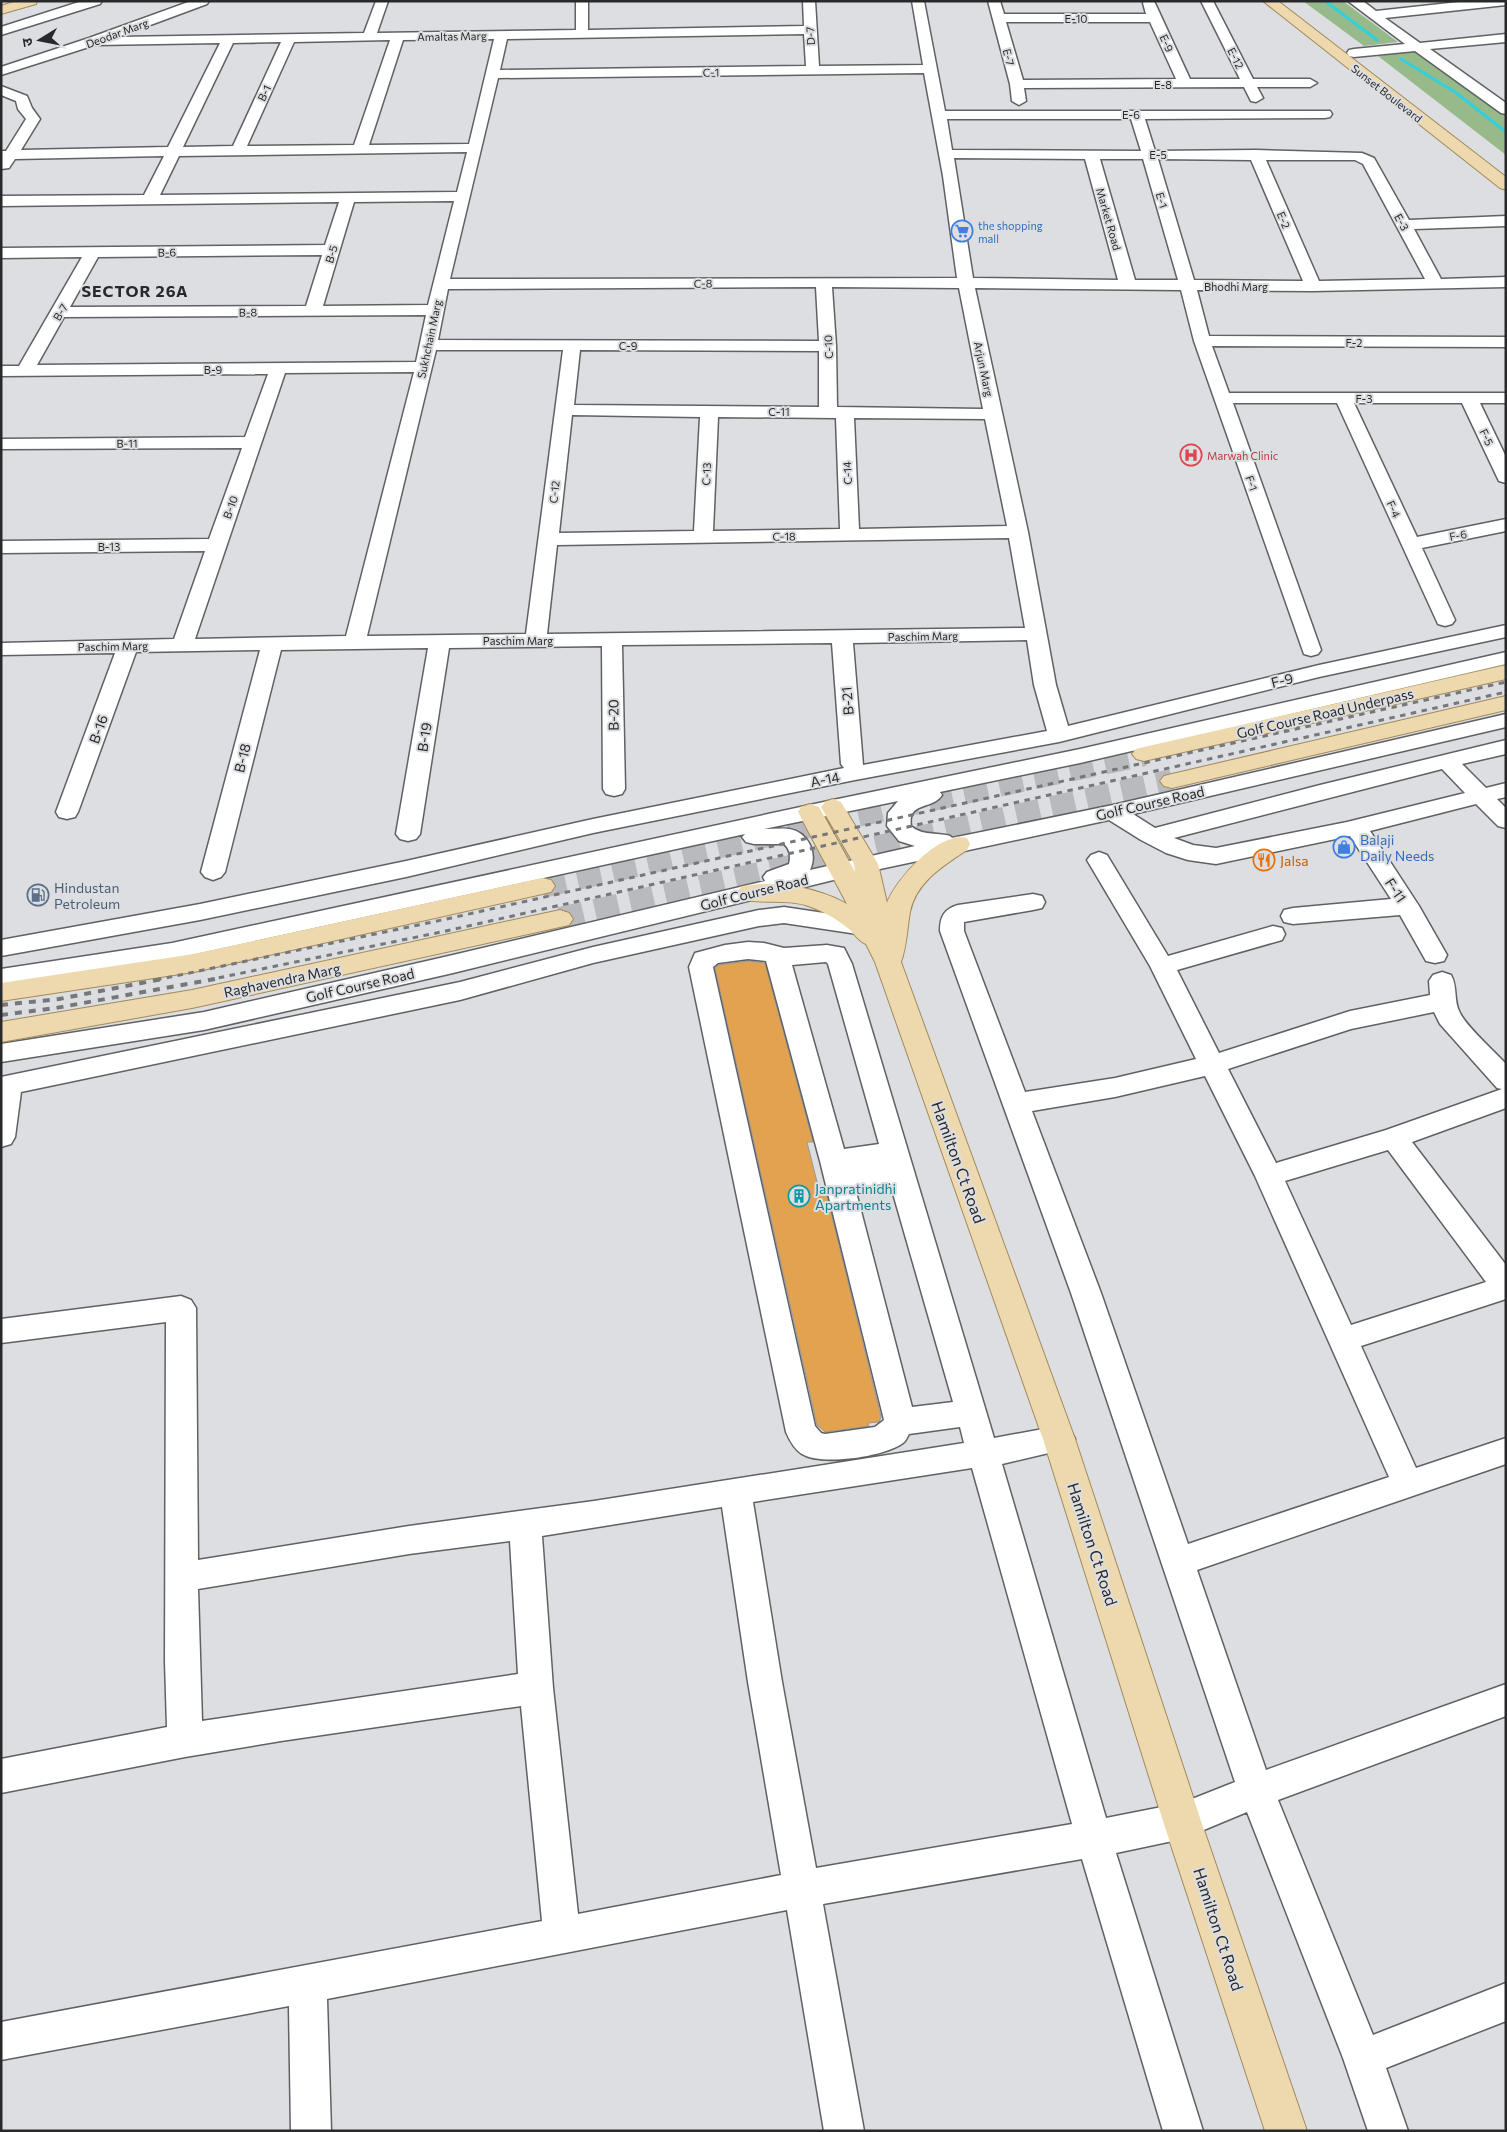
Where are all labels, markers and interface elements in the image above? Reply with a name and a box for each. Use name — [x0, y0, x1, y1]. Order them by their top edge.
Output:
street label: E-10 — [1064, 12, 1088, 25]
north arrow — [15, 15, 65, 65]
street label: Deodar Marg — [84, 16, 150, 50]
street label: D-7 — [803, 26, 817, 46]
street label: Amaltas Marg — [417, 29, 487, 43]
street label: E-9 — [1157, 32, 1177, 54]
text: उ — [17, 36, 36, 48]
street label: E-12 — [1225, 45, 1247, 71]
street label: E-7 — [1001, 47, 1018, 67]
street label: Sunset Boulevard — [1349, 61, 1425, 125]
street label: C-1 — [703, 65, 719, 79]
street label: E-8 — [1154, 78, 1172, 91]
street label: B-1 — [255, 83, 273, 103]
street label: E-6 — [1122, 108, 1140, 121]
street label: E-5 — [1149, 148, 1167, 161]
street label: Market Road — [1094, 186, 1124, 252]
street label: E-1 — [1153, 191, 1171, 209]
street label: E-2 — [1275, 210, 1293, 230]
street label: E-3 — [1392, 211, 1412, 233]
supermarket icon: the shopping mall — [950, 219, 974, 243]
place label: the shopping mall — [978, 219, 1043, 245]
street label: B-5 — [322, 243, 340, 265]
street label: B-6 — [158, 245, 177, 259]
street label: C-8 — [694, 276, 713, 290]
street label: Bhodhi Marg — [1204, 280, 1268, 293]
district label: SECTOR 26A — [81, 281, 189, 300]
street label: Sukhchain Marg — [414, 298, 444, 380]
street label: B-7 — [50, 301, 70, 323]
street label: B-8 — [239, 305, 258, 319]
street label: C-10 — [821, 335, 835, 359]
street label: F-2 — [1346, 336, 1362, 349]
street label: C-9 — [619, 339, 638, 352]
street label: Arjun Marg — [972, 340, 996, 398]
street label: B-9 — [204, 363, 223, 376]
street label: F-3 — [1355, 392, 1373, 405]
street label: C-11 — [768, 405, 790, 418]
street label: F-5 — [1477, 426, 1497, 448]
street label: B-11 — [116, 436, 138, 450]
hospital icon: Marwah Clinic — [1179, 443, 1203, 467]
place label: Marwah Clinic — [1207, 449, 1278, 462]
street label: C-14 — [840, 461, 854, 485]
street label: C-13 — [699, 462, 713, 486]
street label: F-1 — [1243, 474, 1261, 492]
street label: C-12 — [546, 480, 562, 504]
street label: B-10 — [220, 494, 240, 520]
street label: F-4 — [1384, 498, 1404, 520]
street label: F-6 — [1448, 527, 1468, 543]
street label: C-18 — [772, 529, 796, 543]
street label: B-13 — [98, 540, 120, 553]
street label: Paschim Marg — [888, 629, 958, 643]
street label: Paschim Marg — [483, 634, 553, 647]
street label: Paschim Marg — [78, 639, 148, 653]
street label: F-9 — [1269, 669, 1295, 691]
street label: Golf Course Road Underpass — [1235, 684, 1415, 742]
street label: B-21 — [837, 686, 857, 716]
street label: B-20 — [604, 699, 622, 731]
street label: B-16 — [85, 712, 111, 746]
street label: B-19 — [413, 721, 435, 753]
street label: B-18 — [230, 742, 254, 774]
street label: A-14 — [809, 768, 842, 790]
street label: Golf Course Road — [1094, 782, 1206, 824]
place label: Balaji Daily Needs — [1360, 831, 1435, 864]
shop icon: Balaji Daily Needs — [1332, 835, 1356, 859]
restaurant icon: Jalsa — [1252, 848, 1276, 872]
place label: Jalsa — [1280, 852, 1309, 869]
street label: Golf Course Road — [698, 870, 810, 914]
street label: F-11 — [1382, 875, 1410, 905]
place label: Hindustan Petroleum — [54, 879, 120, 912]
fuel station icon: Hindustan Petroleum — [26, 883, 50, 907]
street label: Raghavendra Marg — [222, 959, 342, 1001]
street label: Golf Course Road — [304, 964, 416, 1006]
street label: Hamilton Ct Road — [928, 1098, 990, 1226]
place label: Janpratinidhi Apartments — [815, 1180, 896, 1213]
building icon: Janpratinidhi Apartments — [787, 1184, 811, 1208]
street label: Hamilton Ct Road — [1064, 1480, 1122, 1608]
street label: Hamilton Ct Road — [1190, 1865, 1248, 1993]

